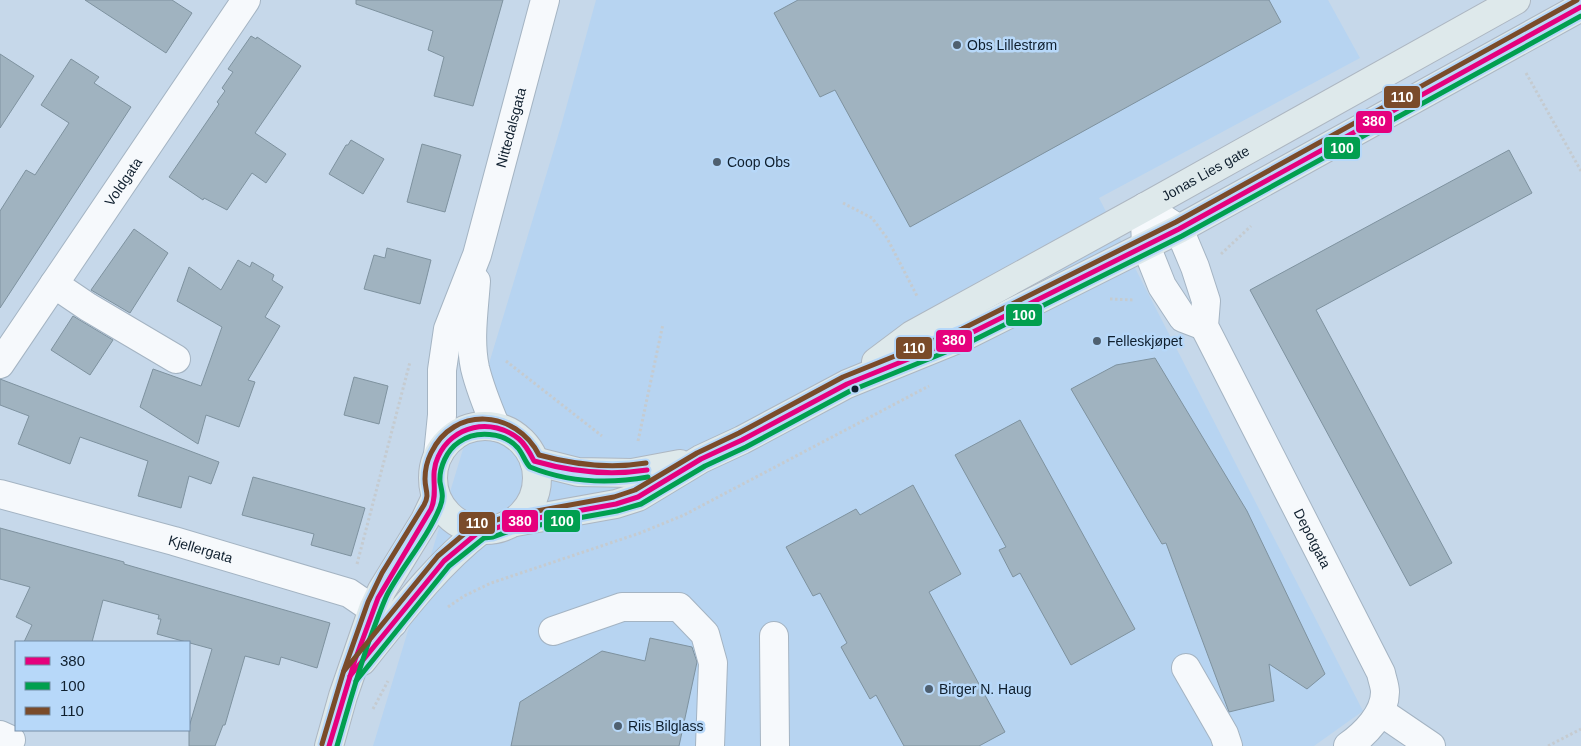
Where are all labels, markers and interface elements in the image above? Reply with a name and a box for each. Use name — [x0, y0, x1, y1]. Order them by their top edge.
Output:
place label: Obs Lillestrøm — [967, 37, 1057, 53]
marker: Obs Lillestrøm — [951, 39, 963, 51]
line badge: 110 — [1383, 85, 1421, 109]
street label: Nittedalsgata — [493, 86, 529, 169]
text: 110 — [1391, 89, 1414, 105]
line badge: 380 — [1355, 110, 1393, 134]
text: 380 — [1362, 113, 1386, 129]
line badge: 100 — [1323, 136, 1361, 160]
text: 100 — [1330, 140, 1354, 156]
street label: Jonas Lies gate — [1159, 142, 1252, 204]
street label: Voldgata — [101, 154, 145, 209]
place label: Coop Obs — [727, 154, 790, 170]
marker: Coop Obs — [711, 156, 723, 168]
line badge: 100 — [1005, 303, 1043, 327]
text: 100 — [1012, 307, 1036, 323]
line badge: 380 — [935, 329, 973, 353]
text: 380 — [942, 332, 966, 348]
place label: Felleskjøpet — [1107, 333, 1183, 349]
marker: Felleskjøpet — [1091, 335, 1103, 347]
line badge: 110 — [895, 336, 933, 360]
text: 110 — [903, 340, 926, 356]
unlabelled marker — [850, 384, 860, 394]
street label: Depotgata — [1291, 506, 1334, 571]
line badge: 380 — [501, 509, 539, 533]
line badge: 100 — [543, 509, 581, 533]
line badge: 110 — [458, 511, 496, 535]
text: 380 — [508, 513, 532, 529]
text: 100 — [550, 513, 574, 529]
text: 110 — [466, 515, 489, 531]
street label: Kjellergata — [167, 532, 235, 566]
legend — [15, 641, 190, 731]
text: 380 — [60, 652, 85, 669]
text: 100 — [60, 677, 85, 694]
place label: Birger N. Haug — [939, 681, 1032, 697]
marker: Birger N. Haug — [923, 683, 935, 695]
text: 110 — [60, 702, 84, 719]
place label: Riis Bilglass — [628, 718, 703, 734]
marker: Riis Bilglass — [612, 720, 624, 732]

